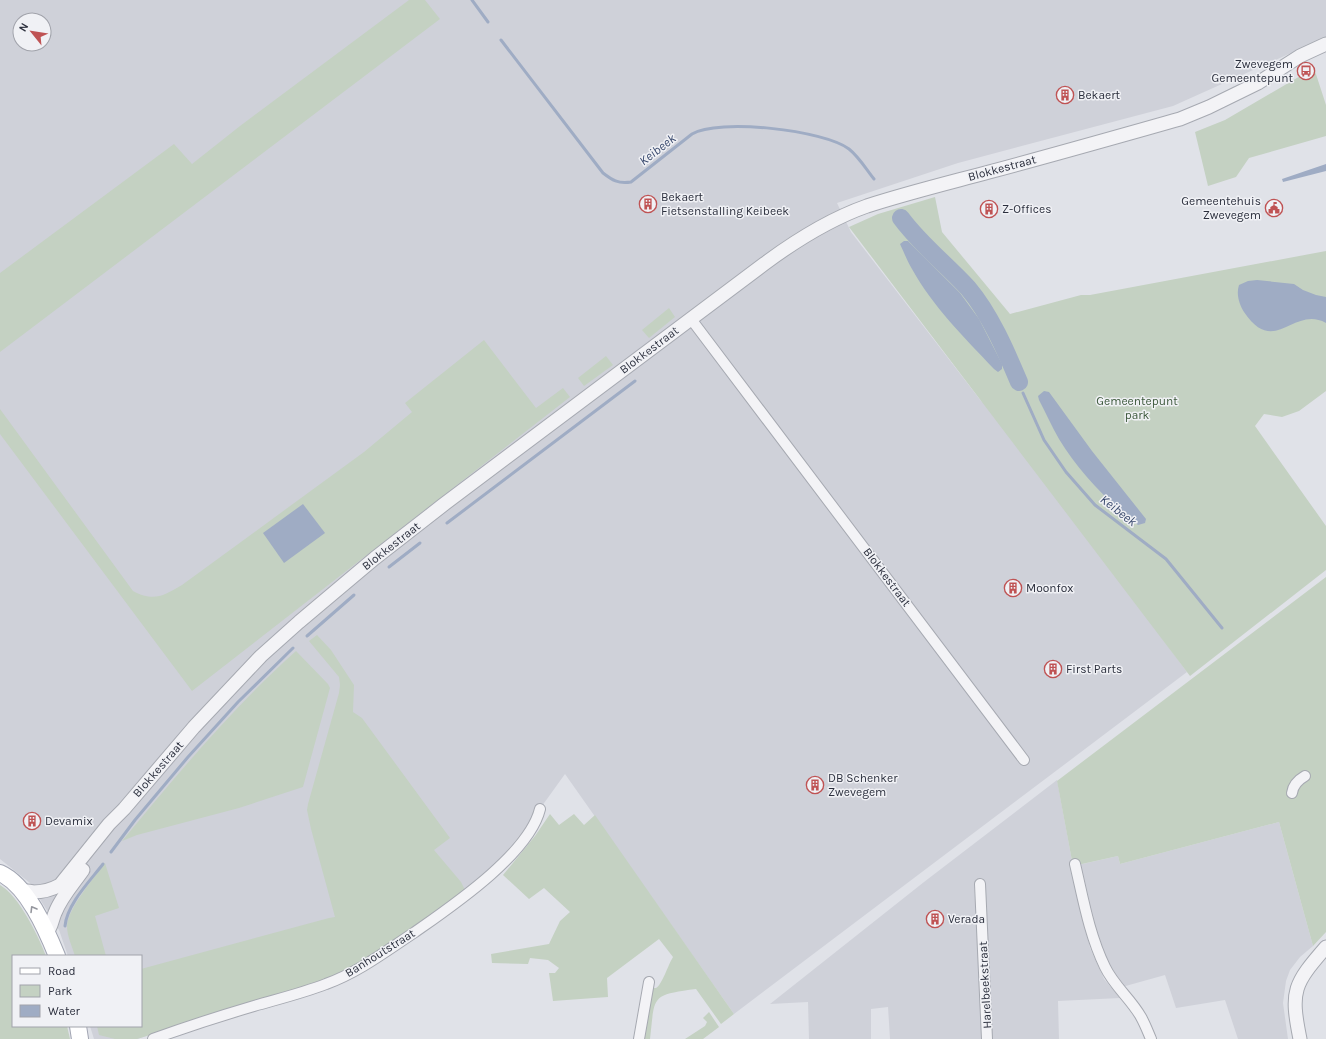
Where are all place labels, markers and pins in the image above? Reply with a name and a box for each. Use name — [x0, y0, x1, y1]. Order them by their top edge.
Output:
place label: Zwevegem Gemeentepunt — [1212, 57, 1293, 85]
bus stop icon: Zwevegem Gemeentepunt — [1296, 61, 1316, 81]
building icon: Bekaert — [1055, 85, 1075, 105]
place label: Bekaert — [1078, 88, 1120, 102]
place label: Bekaert Fietsenstalling Keibeek — [661, 190, 789, 218]
building icon: Bekaert Fietsenstalling Keibeek — [638, 194, 658, 214]
place label: Gemeentehuis Zwevegem — [1181, 194, 1261, 222]
public building icon: Gemeentehuis Zwevegem — [1264, 198, 1284, 218]
building icon: Z-Offices — [979, 199, 999, 219]
place label: Z-Offices — [1002, 202, 1051, 216]
building icon: Moonfox — [1003, 578, 1023, 598]
place label: Moonfox — [1026, 581, 1073, 595]
building icon: First Parts — [1043, 659, 1063, 679]
place label: First Parts — [1066, 662, 1122, 676]
place label: DB Schenker Zwevegem — [828, 771, 898, 799]
building icon: DB Schenker Zwevegem — [805, 775, 825, 795]
building icon: Devamix — [22, 811, 42, 831]
place label: Devamix — [45, 814, 93, 828]
building icon: Verada — [925, 909, 945, 929]
place label: Verada — [948, 912, 985, 926]

